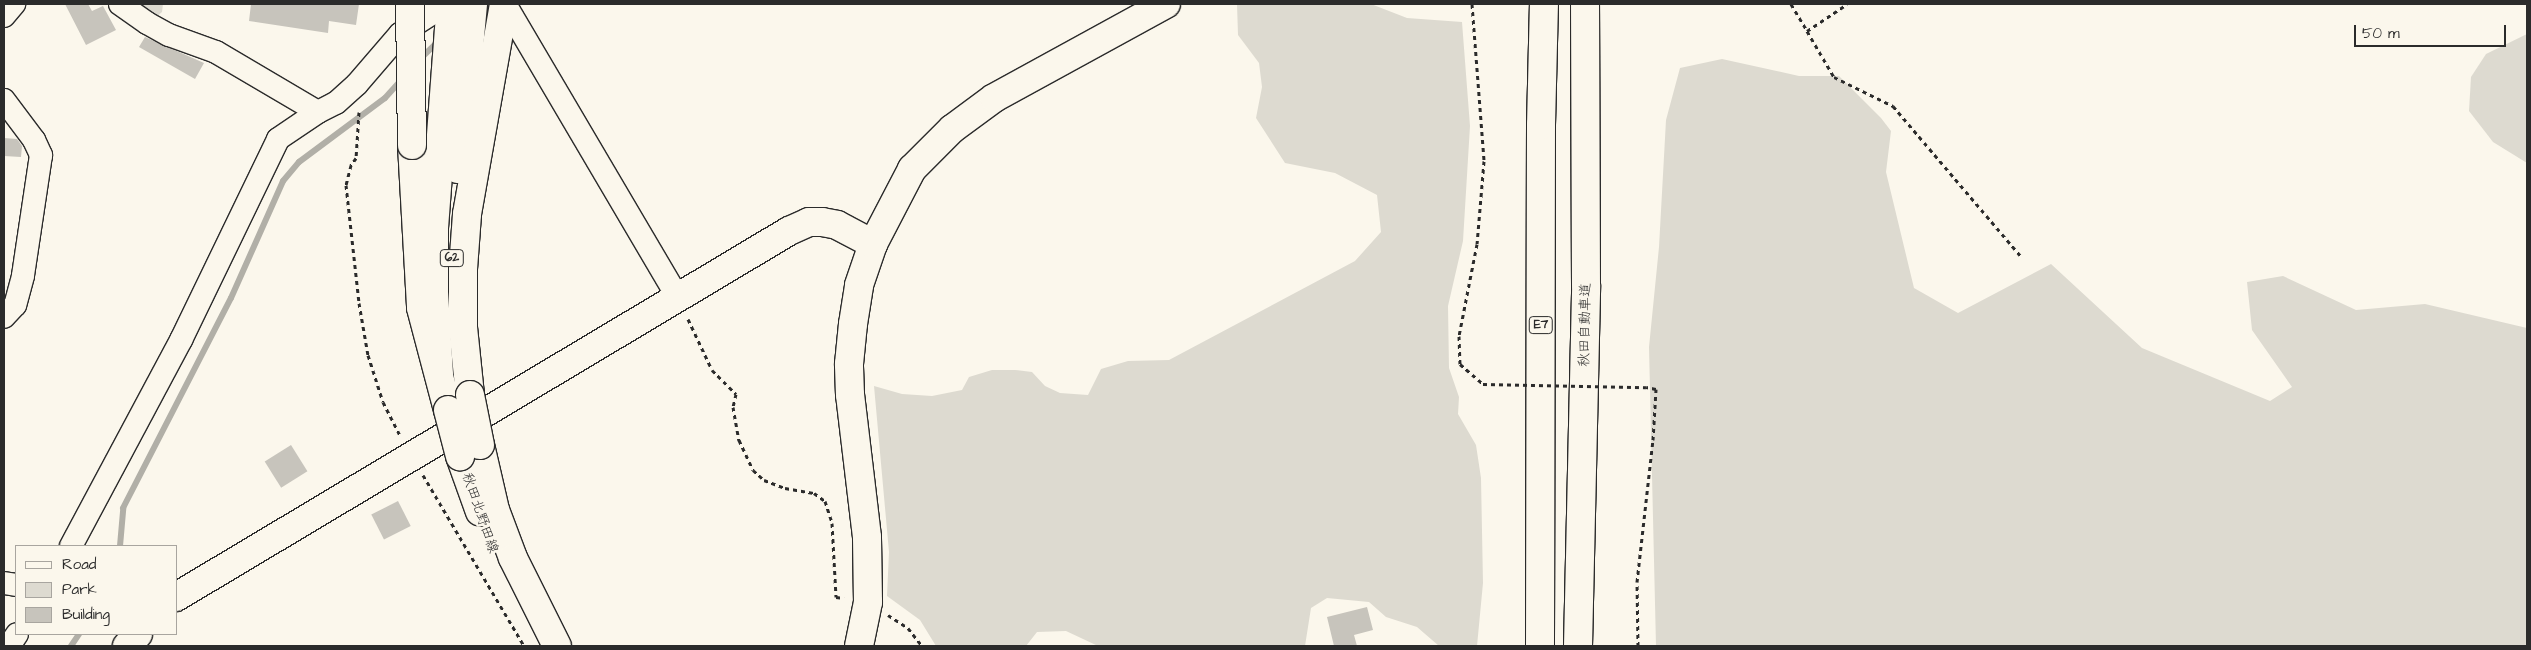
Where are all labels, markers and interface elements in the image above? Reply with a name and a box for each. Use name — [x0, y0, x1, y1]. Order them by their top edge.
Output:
scale bar — [2356, 15, 2508, 47]
text: 50 m — [2362, 23, 2400, 44]
road number: 62 — [440, 248, 464, 268]
street label: 秋田自動車道 — [1576, 283, 1594, 367]
road number: E7 — [1528, 316, 1554, 334]
street label: 秋田北野田線 — [458, 471, 502, 555]
legend — [15, 545, 178, 635]
text: Road — [62, 554, 96, 575]
text: Park — [62, 579, 97, 600]
text: Building — [62, 604, 110, 625]

